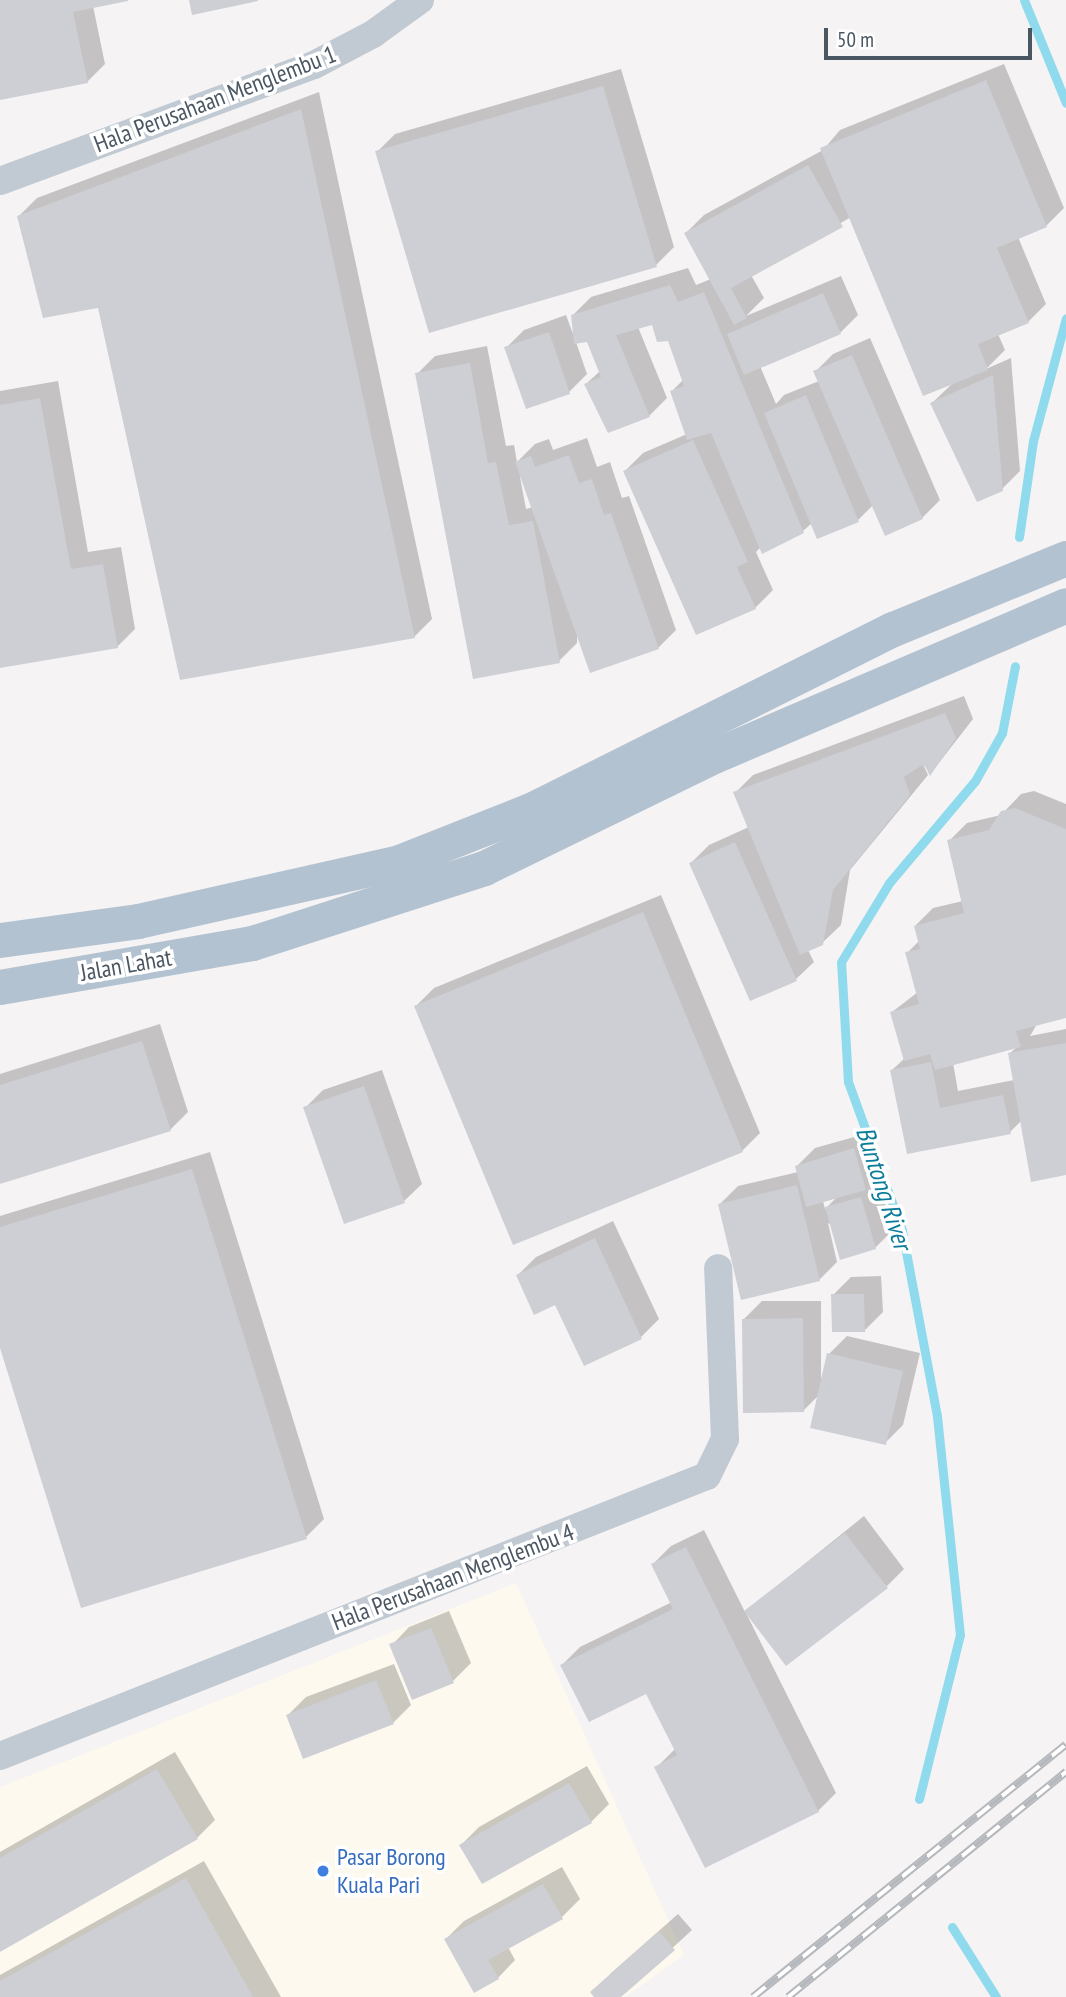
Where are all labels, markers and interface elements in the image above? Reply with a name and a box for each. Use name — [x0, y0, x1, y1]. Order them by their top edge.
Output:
scale bar — [828, 14, 1036, 58]
text: 50 m — [837, 26, 874, 53]
street label: Hala Perusahaan Menglembu 1 — [90, 40, 340, 158]
street label: Jalan Lahat — [78, 943, 174, 987]
water label: Buntong River — [849, 1123, 919, 1253]
street label: Hala Perusahaan Menglembu 4 — [328, 1518, 578, 1636]
place label: Pasar Borong Kuala Pari — [337, 1843, 446, 1899]
marker: Pasar Borong Kuala Pari — [315, 1863, 331, 1879]

